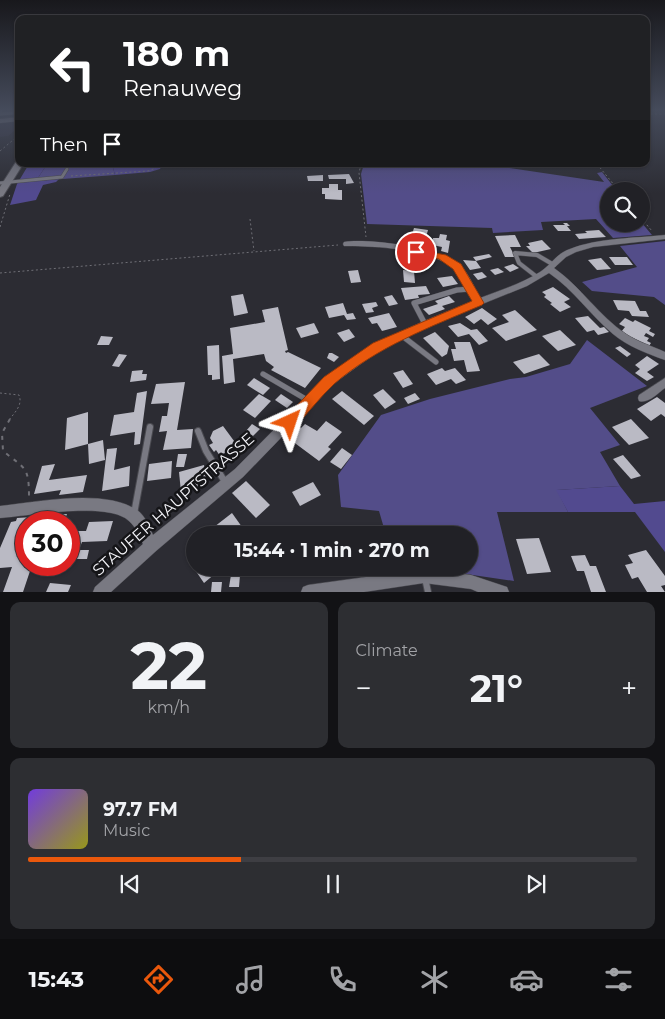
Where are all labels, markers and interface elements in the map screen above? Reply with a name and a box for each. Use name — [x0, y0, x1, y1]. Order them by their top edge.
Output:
text: 180 m — [123, 32, 230, 75]
icon: left — [40, 35, 105, 100]
text: Renauweg — [123, 75, 242, 102]
icon: arrive — [98, 130, 126, 158]
text: Then — [40, 133, 88, 156]
map controls — [600, 182, 650, 232]
button: search — [600, 182, 650, 232]
pin — [395, 231, 437, 273]
icon: arrive — [402, 238, 430, 266]
position arrow — [263, 395, 315, 447]
street label: STAUFER HAUPTSTRASSE — [89, 429, 258, 580]
speed limit sign: 30 — [15, 511, 80, 576]
text: 15:44 · 1 min · 270 m — [234, 539, 430, 562]
text: 22 — [130, 626, 207, 705]
text: Climate — [356, 641, 418, 660]
text: 21° — [470, 665, 523, 712]
text: − — [356, 671, 372, 705]
text: + — [621, 671, 637, 705]
text: km/h — [147, 698, 190, 717]
text: 97.7 FM — [103, 798, 178, 821]
text: Music — [103, 821, 150, 840]
icon: previous — [116, 870, 144, 898]
icon: pause — [319, 870, 347, 898]
icon: next — [522, 870, 550, 898]
icon: directions — [141, 962, 176, 997]
icon: music — [233, 962, 268, 997]
icon: phone — [325, 962, 360, 997]
icon: climate — [417, 962, 452, 997]
icon: car — [509, 962, 544, 997]
icon: filters — [601, 962, 636, 997]
text: 15:43 — [29, 966, 84, 993]

